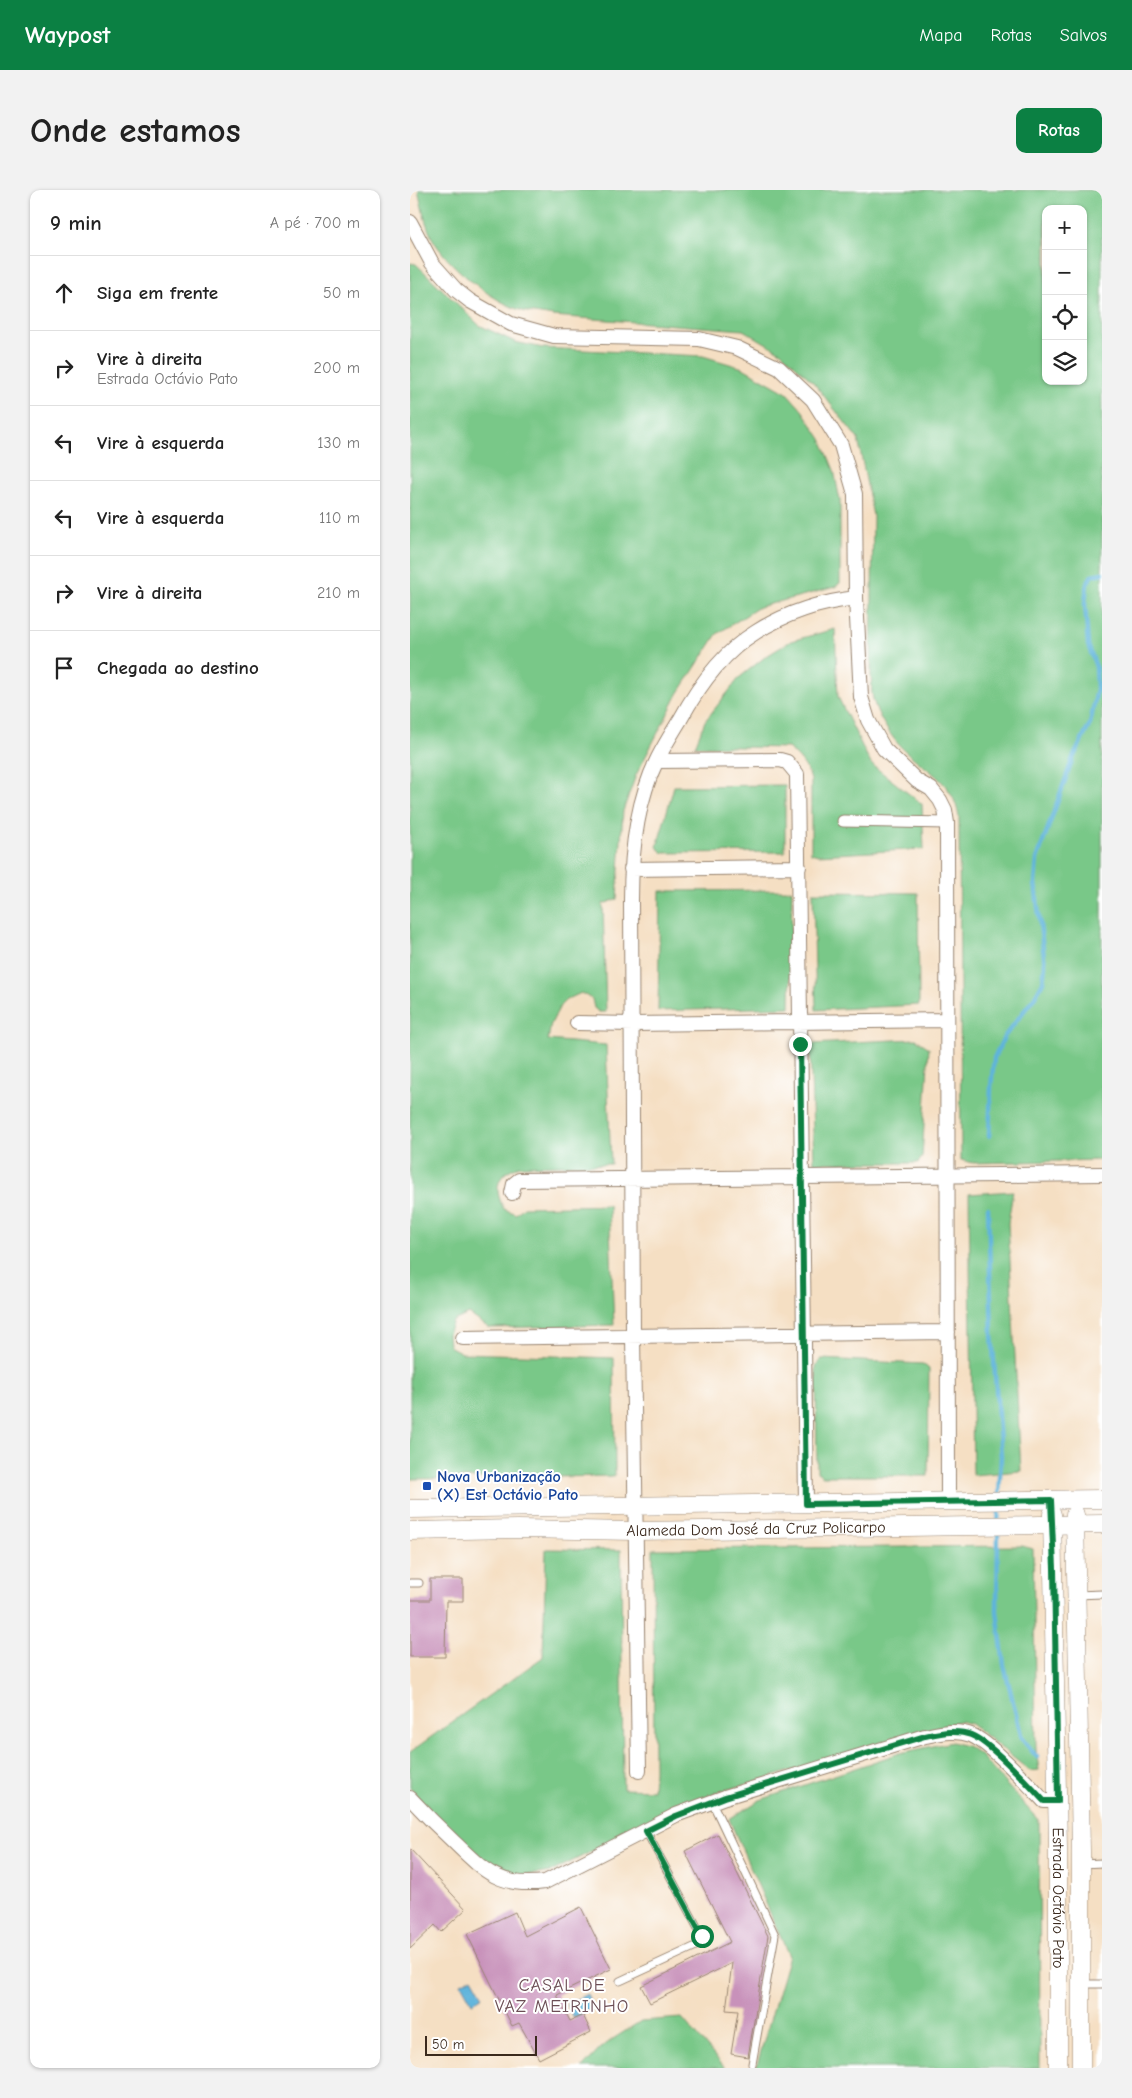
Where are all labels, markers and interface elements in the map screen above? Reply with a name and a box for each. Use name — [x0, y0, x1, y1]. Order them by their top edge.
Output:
text: Waypost — [25, 21, 110, 49]
text: Mapa — [919, 25, 963, 46]
text: Rotas — [991, 25, 1032, 46]
text: Salvos — [1060, 25, 1107, 46]
button: Rotas — [1016, 108, 1102, 153]
text: Onde estamos — [30, 110, 241, 151]
map controls — [1042, 205, 1087, 385]
button: + — [1042, 205, 1087, 250]
text: 9 min — [50, 211, 102, 235]
text: A pé · 700 m — [270, 214, 360, 232]
button: − — [1042, 250, 1087, 295]
icon: ahead — [50, 279, 78, 307]
text: Siga em frente — [97, 282, 218, 304]
text: 50 m — [323, 284, 360, 302]
button: locate — [1042, 295, 1087, 340]
button: layers — [1042, 340, 1087, 385]
text: Vire à direita — [97, 348, 202, 370]
icon: right — [50, 354, 78, 382]
text: 200 m — [314, 359, 360, 377]
text: Estrada Octávio Pato — [97, 370, 238, 388]
icon: left — [50, 429, 78, 457]
text: Vire à esquerda — [97, 432, 224, 454]
text: 130 m — [317, 434, 360, 452]
icon: left — [50, 504, 78, 532]
text: Vire à esquerda — [97, 507, 224, 529]
text: 110 m — [319, 509, 360, 527]
icon: right — [50, 579, 78, 607]
text: Vire à direita — [97, 582, 202, 604]
text: 210 m — [317, 584, 360, 602]
icon: arrive — [50, 654, 78, 682]
text: Chegada ao destino — [97, 657, 259, 679]
route end — [789, 1033, 812, 1056]
place label: Nova Urbanização (X) Est Octávio Pato — [437, 1468, 578, 1504]
marker: Nova Urbanização (X) Est Octávio Pato — [421, 1480, 433, 1492]
street label: Alameda Dom José da Cruz Policarpo — [626, 1518, 886, 1540]
street label: Estrada Octávio Pato — [1049, 1827, 1067, 1968]
route start — [691, 1925, 714, 1948]
district label: CASAL DE VAZ MEIRINHO — [495, 1975, 629, 2017]
scale bar — [425, 2033, 538, 2056]
text: 50 m — [432, 2036, 464, 2053]

